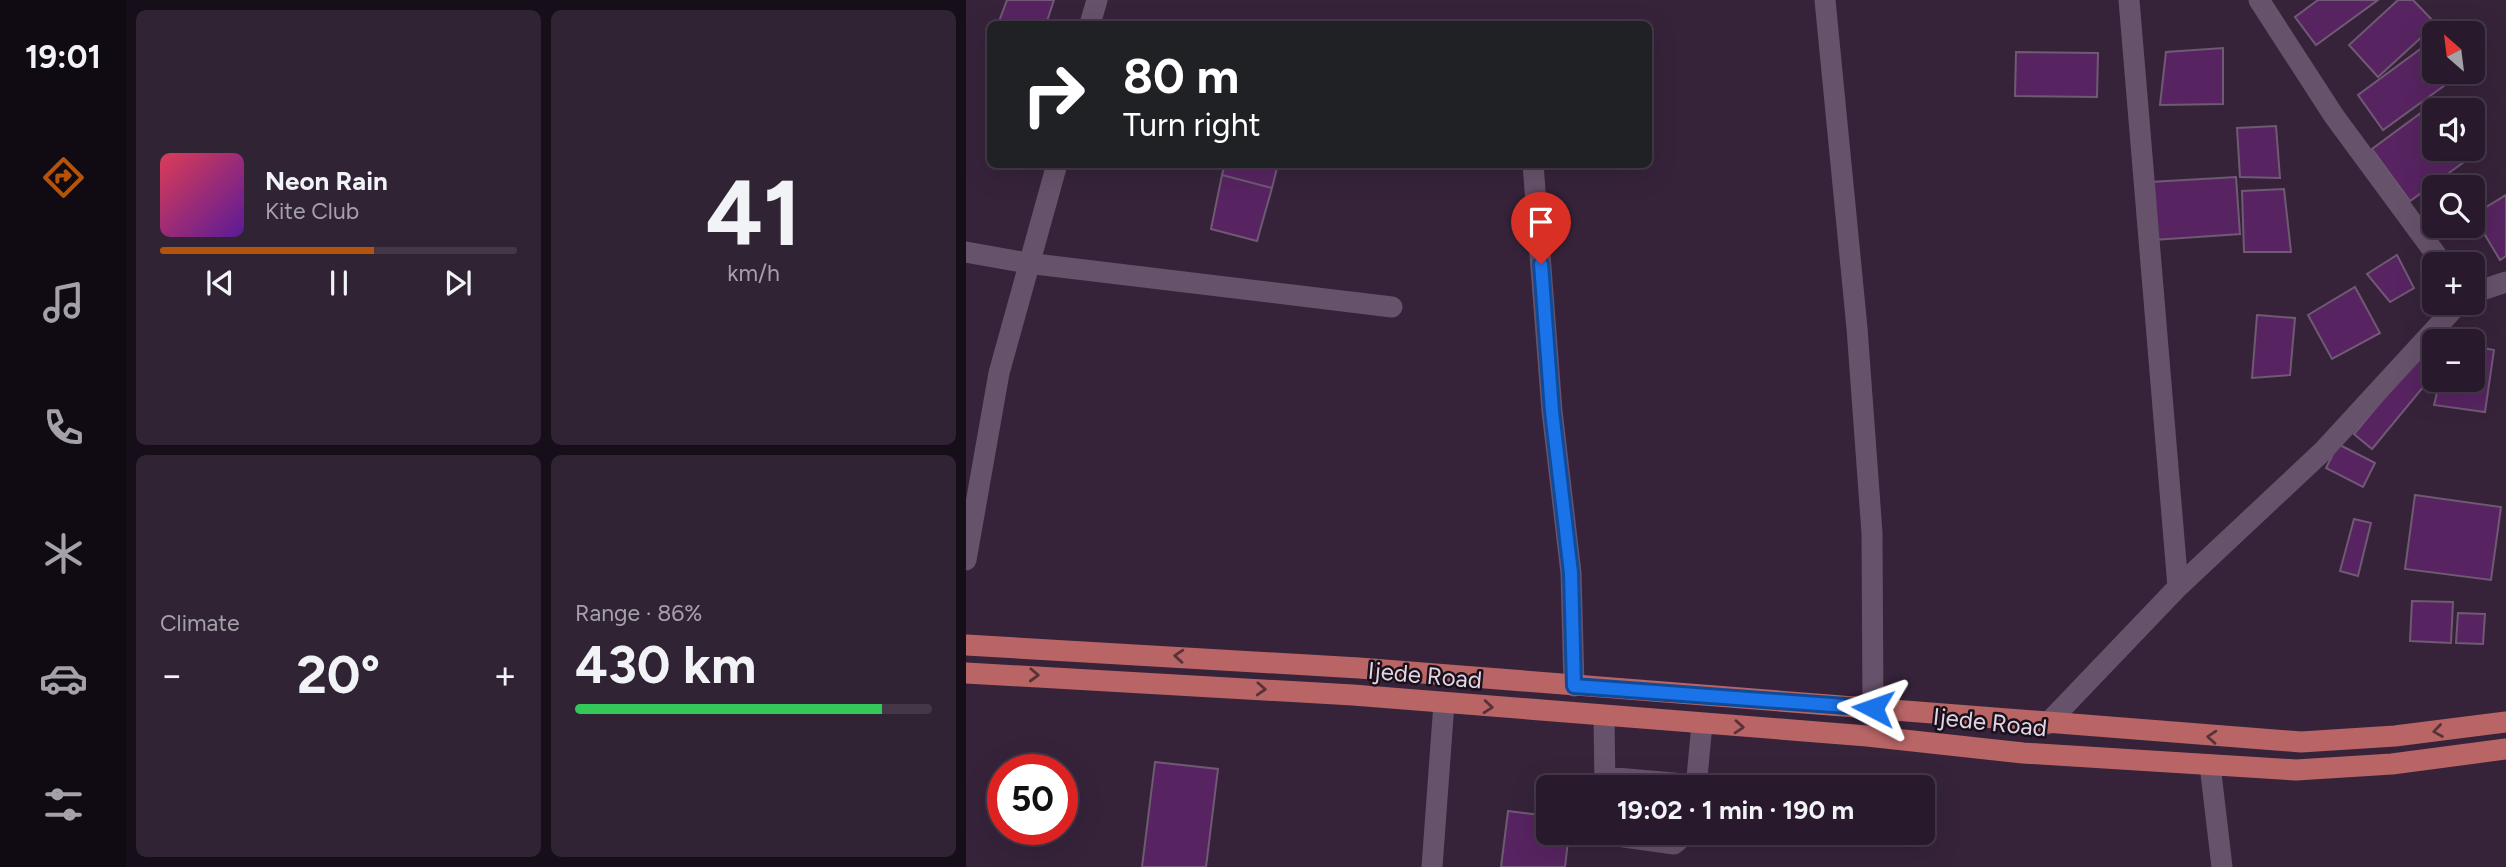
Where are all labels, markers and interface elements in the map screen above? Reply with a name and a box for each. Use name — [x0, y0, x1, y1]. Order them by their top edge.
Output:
north arrow — [2422, 21, 2485, 84]
map controls — [2422, 21, 2485, 392]
text: 19:01 — [25, 38, 101, 76]
text: 80 m — [1123, 46, 1239, 105]
icon: right — [1008, 49, 1099, 140]
button: sound — [2422, 98, 2485, 161]
text: Turn right — [1123, 106, 1261, 144]
icon: directions — [39, 153, 88, 202]
text: 41 — [705, 159, 802, 268]
text: Neon Rain — [265, 165, 388, 197]
button: search — [2422, 175, 2485, 238]
pin — [1511, 192, 1571, 264]
text: Kite Club — [265, 197, 359, 225]
icon: arrive — [1522, 203, 1560, 241]
button: + — [2422, 252, 2485, 315]
text: km/h — [727, 259, 780, 287]
icon: previous — [201, 264, 239, 302]
icon: pause — [320, 264, 358, 302]
icon: next — [439, 264, 477, 302]
icon: music — [39, 278, 88, 327]
button: − — [2422, 329, 2485, 392]
icon: phone — [39, 403, 88, 452]
icon: climate — [39, 529, 88, 578]
text: Range · 86% — [575, 599, 702, 627]
text: Climate — [160, 609, 239, 637]
text: 430 km — [575, 634, 756, 696]
text: 20° — [297, 644, 380, 706]
one-way arrow — [1173, 649, 1184, 664]
text: − — [160, 652, 184, 698]
text: + — [493, 652, 517, 698]
icon: car — [39, 654, 88, 703]
street label: Ijede Road — [1367, 656, 1483, 694]
one-way arrow — [1029, 668, 1040, 683]
position arrow — [1836, 671, 1910, 745]
one-way arrow — [1256, 682, 1267, 697]
one-way arrow — [1483, 699, 1494, 714]
street label: Ijede Road — [1932, 702, 2048, 742]
one-way arrow — [1734, 719, 1745, 734]
one-way arrow — [2432, 723, 2444, 738]
one-way arrow — [2206, 730, 2217, 745]
speed limit sign: 50 — [987, 754, 1078, 845]
icon: filters — [39, 780, 88, 829]
text: 19:02 · 1 min · 190 m — [1617, 794, 1854, 826]

